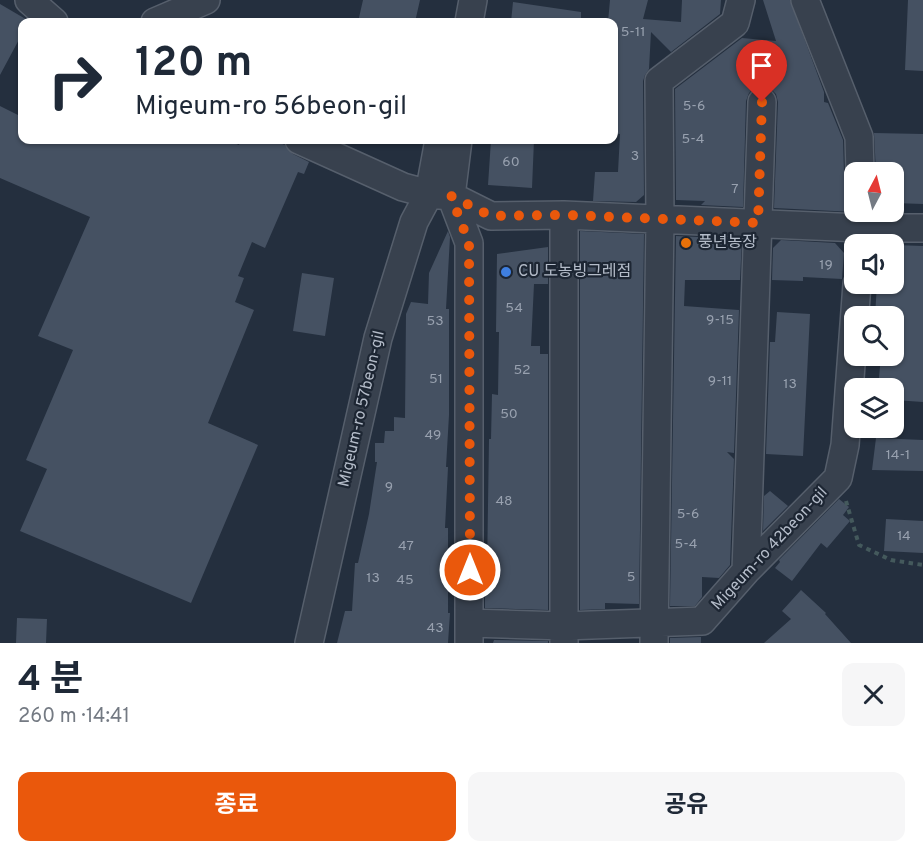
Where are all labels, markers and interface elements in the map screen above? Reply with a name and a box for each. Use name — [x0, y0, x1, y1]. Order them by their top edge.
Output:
house number: 5-11 — [621, 24, 645, 41]
text: 120 m — [135, 38, 252, 91]
pin — [736, 40, 787, 102]
icon: right — [36, 42, 114, 120]
icon: arrive — [745, 49, 778, 82]
text: Migeum-ro 56beon-gil — [135, 90, 407, 124]
house number: 5-6 — [683, 98, 705, 115]
house number: 5-4 — [682, 131, 704, 148]
house number: 3 — [631, 148, 639, 165]
house number: 60 — [502, 154, 520, 171]
north arrow — [844, 162, 904, 222]
map controls — [844, 162, 904, 438]
house number: 7 — [731, 181, 739, 198]
place label: 풍년농장 — [698, 233, 757, 253]
button: sound — [844, 234, 904, 294]
marker: 풍년농장 — [679, 236, 693, 250]
house number: 19 — [819, 257, 833, 274]
place label: CU 도농빙그레점 — [518, 262, 631, 282]
marker: CU 도농빙그레점 — [499, 265, 513, 279]
house number: 54 — [505, 300, 523, 317]
button: search — [844, 306, 904, 366]
house number: 9-15 — [706, 312, 734, 329]
house number: 53 — [426, 313, 444, 330]
street label: Migeum-ro 57beon-gil — [334, 329, 390, 489]
house number: 52 — [513, 362, 531, 379]
house number: 51 — [429, 371, 443, 388]
house number: 9-11 — [708, 373, 732, 390]
house number: 13 — [783, 376, 797, 393]
button: layers — [844, 378, 904, 438]
house number: 50 — [500, 406, 518, 423]
house number: 49 — [425, 427, 441, 444]
house number: 14-1 — [886, 447, 910, 464]
house number: 9 — [385, 479, 393, 496]
street label: Migeum-ro 42beon-gil — [708, 483, 832, 615]
house number: 48 — [495, 493, 513, 510]
house number: 5-6 — [677, 506, 699, 523]
house number: 14 — [897, 528, 911, 545]
house number: 5-4 — [675, 536, 697, 553]
house number: 47 — [398, 538, 414, 555]
position arrow — [438, 538, 502, 602]
house number: 5 — [627, 569, 635, 586]
house number: 13 — [366, 570, 380, 587]
house number: 45 — [396, 572, 414, 589]
house number: 43 — [426, 620, 444, 637]
text: 4 분 — [18, 658, 83, 704]
button: close — [842, 663, 905, 726]
text: 260 m · 14:41 — [18, 704, 130, 730]
button: 종료 — [18, 772, 456, 841]
button: 공유 — [468, 772, 905, 841]

